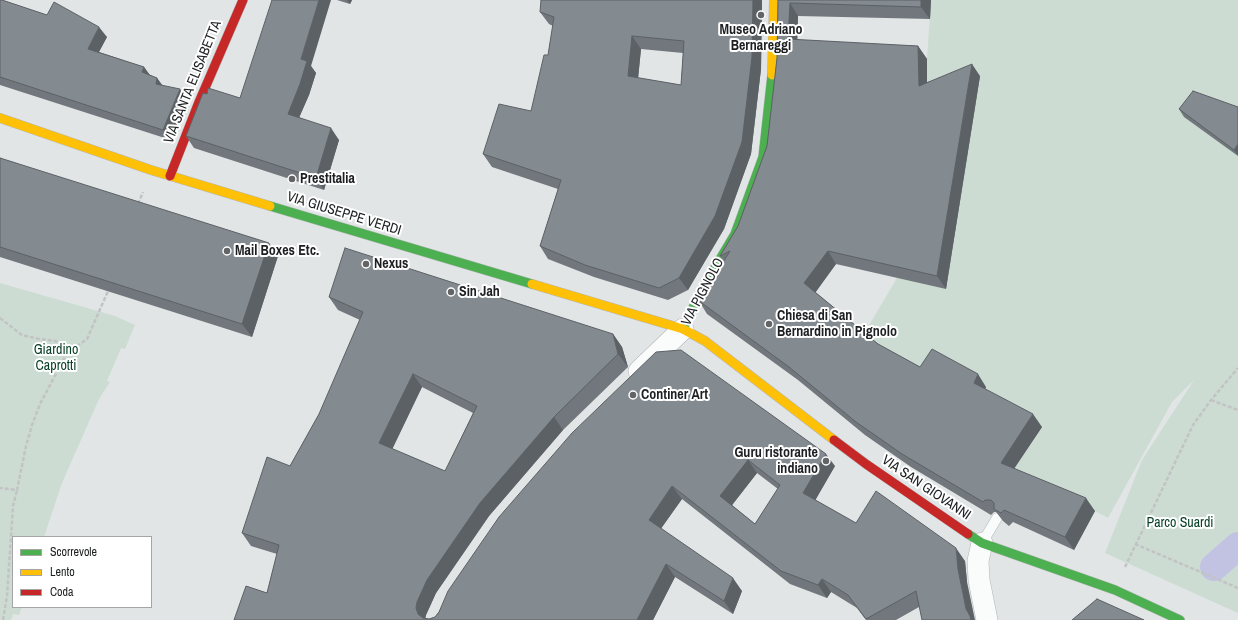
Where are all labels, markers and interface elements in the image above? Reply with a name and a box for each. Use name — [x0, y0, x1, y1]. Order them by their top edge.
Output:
marker: Museo Adriano Bernareggi — [756, 10, 766, 20]
street label: VIA SANTA ELISABETTA — [161, 18, 225, 146]
place label: Museo Adriano Bernareggi — [720, 22, 802, 54]
place label: Prestitalia — [300, 171, 355, 187]
marker: Prestitalia — [287, 174, 297, 184]
street label: VIA GIUSEPPE VERDI — [285, 189, 403, 239]
place label: Mail Boxes Etc. — [235, 243, 319, 259]
marker: Mail Boxes Etc. — [222, 246, 232, 256]
street label: VIA PIGNOLO — [678, 255, 728, 329]
place label: Nexus — [374, 256, 408, 272]
marker: Nexus — [361, 259, 371, 269]
place label: Sin Jah — [459, 284, 500, 300]
marker: Sin Jah — [446, 287, 456, 297]
place label: Chiesa di San Bernardino in Pignolo — [777, 308, 897, 340]
marker: Chiesa di San Bernardino in Pignolo — [764, 319, 774, 329]
park label: Giardino Caprotti — [34, 342, 78, 374]
place label: Continer Art — [641, 387, 708, 403]
marker: Continer Art — [628, 390, 638, 400]
place label: Guru ristorante indiano — [734, 445, 818, 478]
street label: VIA SAN GIOVANNI — [878, 452, 974, 524]
marker: Guru ristorante indiano — [821, 456, 831, 466]
park label: Parco Suardi — [1146, 515, 1214, 531]
legend — [12, 536, 152, 608]
text: Scorrevole — [50, 544, 97, 560]
text: Lento — [50, 564, 75, 580]
text: Coda — [50, 584, 74, 600]

